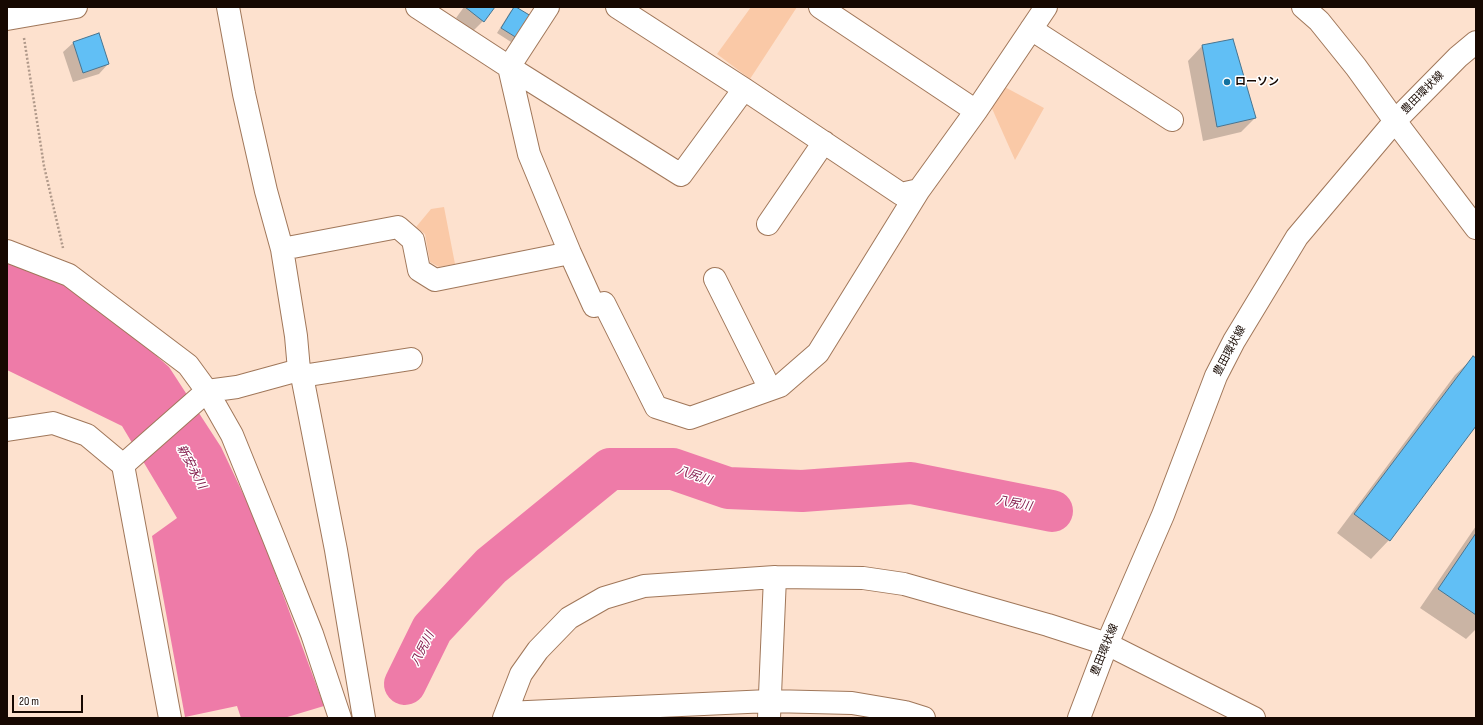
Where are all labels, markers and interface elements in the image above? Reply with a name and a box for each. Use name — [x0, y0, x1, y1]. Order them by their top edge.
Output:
street label: 豊田環状線 — [1399, 69, 1447, 117]
place label: ローソン — [1235, 75, 1279, 89]
marker: ローソン — [1222, 77, 1232, 87]
street label: 豊田環状線 — [1211, 324, 1249, 378]
water label: 新安永川 — [173, 442, 209, 492]
water label: 八尻川 — [675, 463, 713, 489]
water label: 八尻川 — [995, 493, 1033, 515]
street label: 豊田環状線 — [1089, 622, 1121, 678]
water label: 八尻川 — [408, 630, 438, 668]
scale bar — [14, 687, 85, 713]
text: 20 m — [19, 694, 39, 709]

